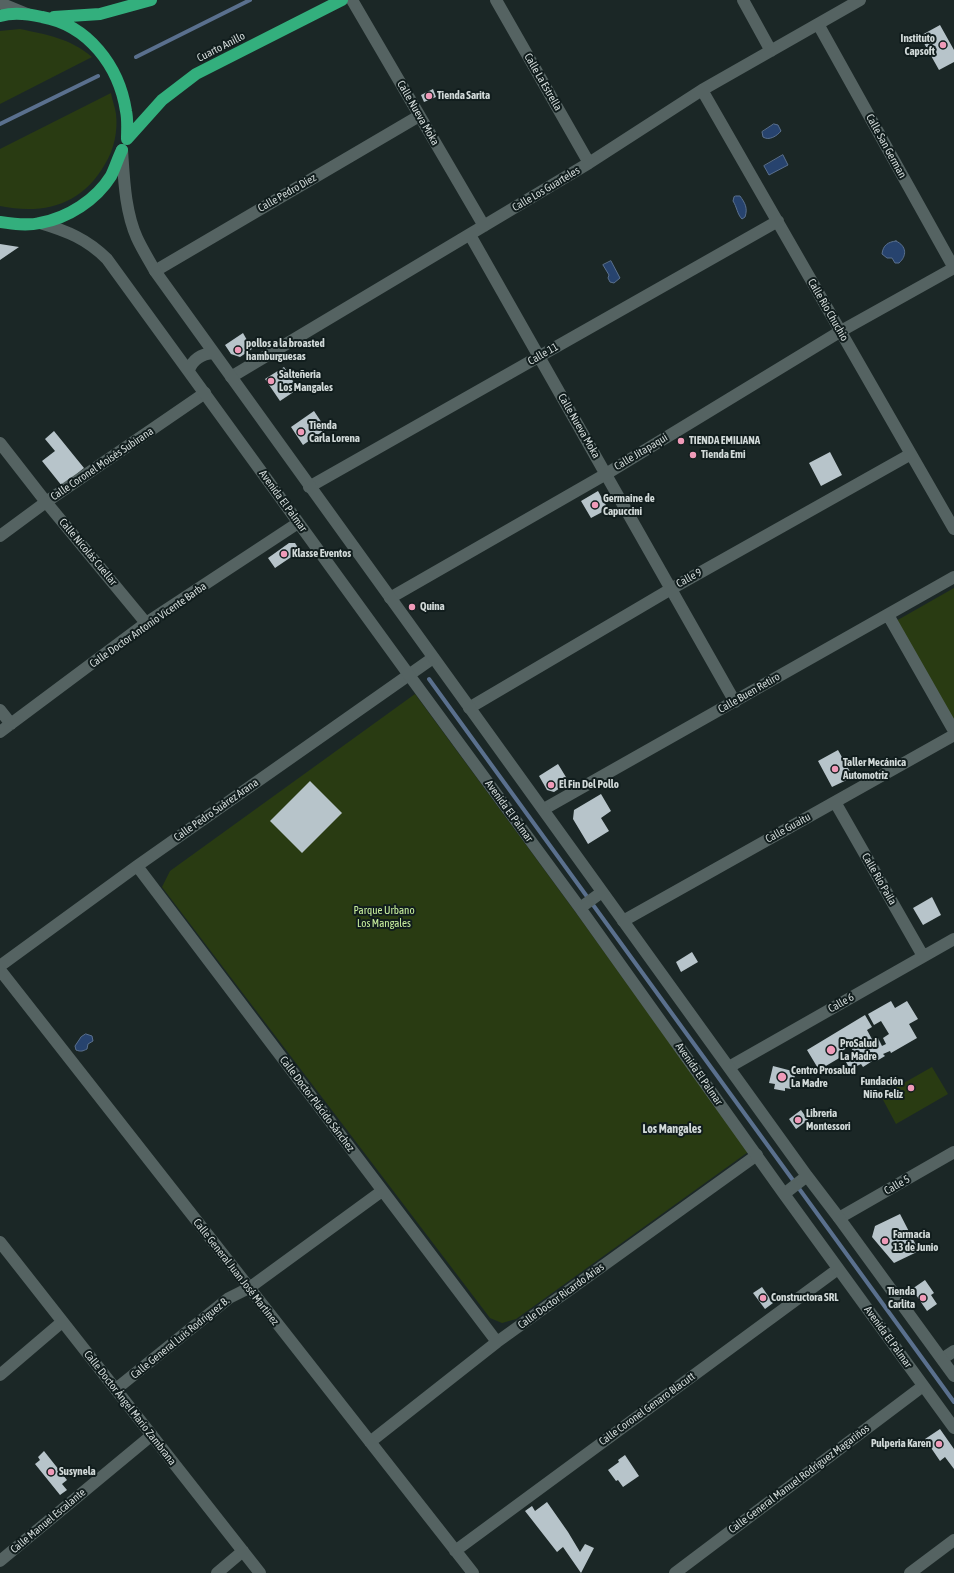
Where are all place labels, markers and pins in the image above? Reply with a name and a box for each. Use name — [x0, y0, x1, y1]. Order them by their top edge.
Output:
place label: Instituto Capsoft — [901, 32, 935, 58]
marker: Instituto Capsoft — [938, 40, 948, 50]
place label: Tienda Sarita — [437, 89, 490, 103]
marker: Tienda Sarita — [424, 91, 434, 101]
place label: pollos a la broasted hamburguesas — [246, 337, 325, 363]
marker: pollos a la broasted hamburguesas — [233, 345, 243, 355]
place label: Salteñeria Los Mangales — [279, 368, 333, 394]
marker: Salteñeria Los Mangales — [266, 376, 276, 386]
place label: Tienda Carla Lorena — [309, 419, 360, 445]
marker: Tienda Carla Lorena — [296, 427, 306, 437]
place label: TIENDA EMILIANA — [689, 434, 760, 448]
marker: TIENDA EMILIANA — [676, 436, 686, 446]
place label: Tienda Emi — [701, 448, 745, 462]
marker: Tienda Emi — [688, 450, 698, 460]
place label: Germaine de Capuccini — [603, 492, 655, 518]
marker: Germaine de Capuccini — [590, 500, 600, 510]
place label: Klasse Eventos — [292, 547, 351, 561]
marker: Klasse Eventos — [279, 549, 289, 559]
place label: Quina — [420, 600, 445, 614]
marker: Quina — [407, 602, 417, 612]
place label: Taller Mecánica Automotriz — [843, 756, 906, 782]
marker: Taller Mecánica Automotriz — [830, 764, 840, 774]
place label: El Fin Del Pollo — [559, 778, 619, 792]
marker: El Fin Del Pollo — [546, 780, 556, 790]
place label: ProSalud La Madre — [840, 1037, 877, 1063]
marker: ProSalud La Madre — [825, 1044, 837, 1056]
place label: Centro Prosalud La Madre — [791, 1064, 856, 1090]
marker: Centro Prosalud La Madre — [776, 1071, 788, 1083]
place label: Fundación Niño Feliz — [861, 1075, 903, 1101]
marker: Fundación Niño Feliz — [906, 1083, 916, 1093]
place label: Libreria Montessori — [806, 1107, 851, 1133]
marker: Libreria Montessori — [793, 1115, 803, 1125]
place label: Farmacia 13 de Junio — [893, 1228, 938, 1254]
marker: Farmacia 13 de Junio — [880, 1236, 890, 1246]
place label: Tienda Carlita — [887, 1285, 915, 1311]
place label: Constructora SRL — [771, 1291, 838, 1305]
marker: Constructora SRL — [758, 1293, 768, 1303]
marker: Tienda Carlita — [918, 1293, 928, 1303]
place label: Pulperia Karen — [871, 1437, 931, 1451]
marker: Pulperia Karen — [934, 1439, 944, 1449]
place label: Susynela — [59, 1465, 96, 1479]
marker: Susynela — [46, 1467, 56, 1477]

